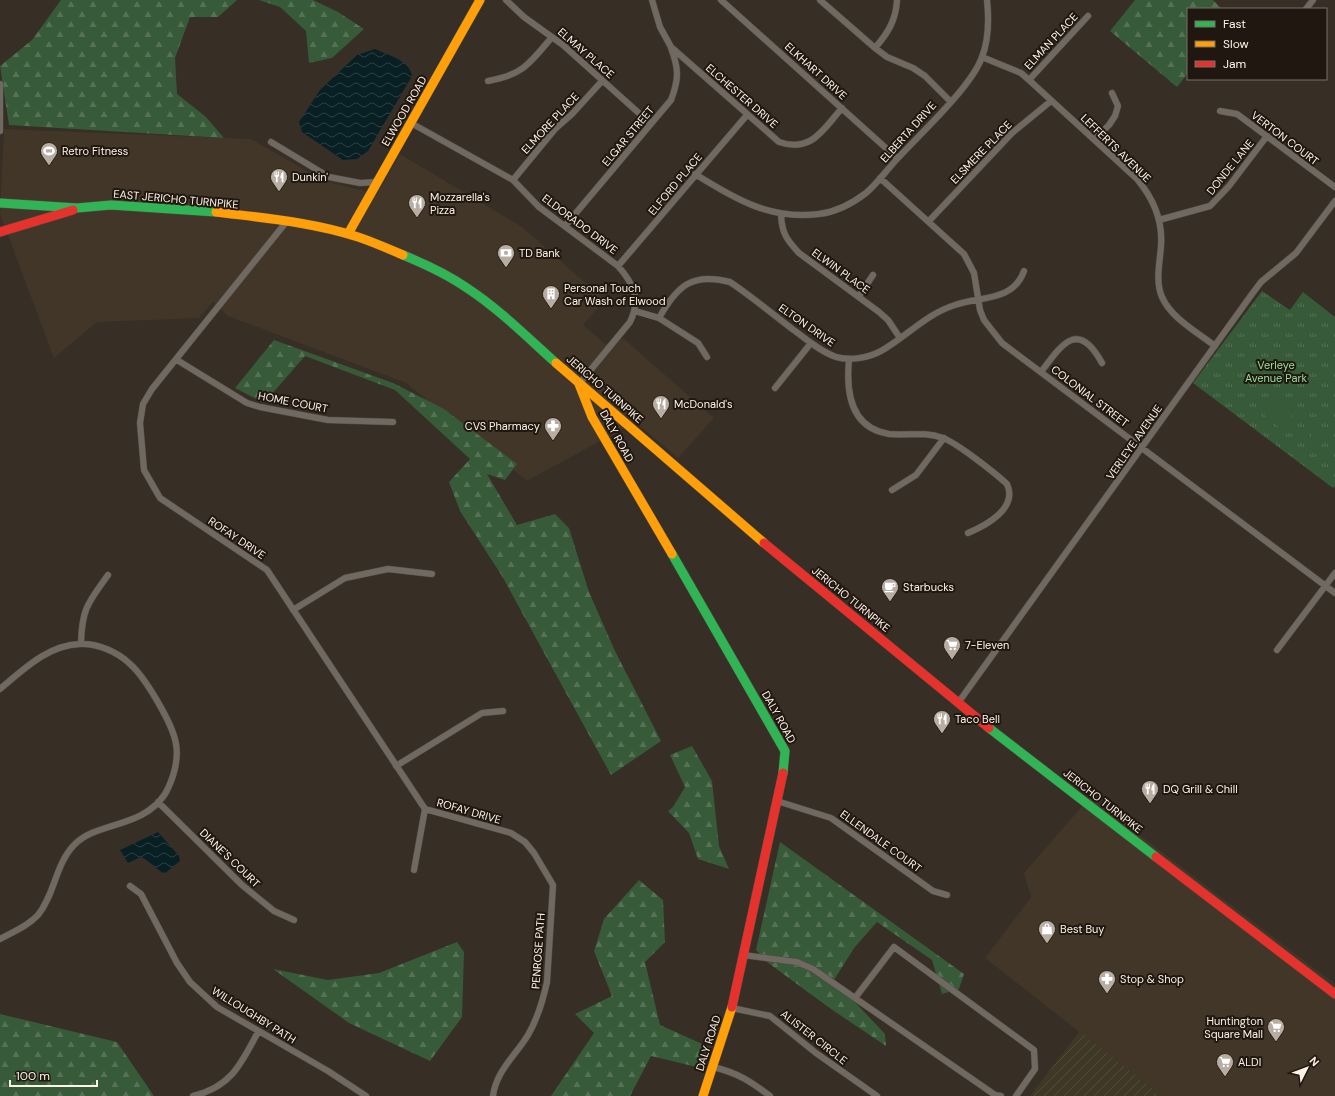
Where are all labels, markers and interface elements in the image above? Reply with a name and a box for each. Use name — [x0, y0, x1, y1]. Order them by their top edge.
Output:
legend — [1187, 8, 1327, 80]
street label: ELMAN PLACE — [1021, 10, 1081, 72]
text: Fast — [1223, 16, 1246, 32]
street label: ELMAY PLACE — [555, 25, 617, 81]
text: Slow — [1223, 36, 1249, 52]
street label: ELKHART DRIVE — [782, 39, 850, 103]
text: Jam — [1223, 56, 1246, 72]
street label: ELCHESTER DRIVE — [703, 61, 781, 131]
street label: ELWOOD ROAD — [378, 73, 430, 148]
street label: ELMORE PLACE — [518, 89, 582, 157]
street label: ELBERTA DRIVE — [877, 99, 939, 165]
street label: ELGAR STREET — [599, 103, 657, 169]
street label: VERTON COURT — [1248, 108, 1322, 168]
street label: LEFFERTS AVENUE — [1078, 111, 1154, 185]
street label: ELSMERE PLACE — [947, 118, 1015, 186]
street label: DONDE LANE — [1203, 136, 1257, 198]
sports icon: Retro Fitness — [39, 141, 59, 166]
place label: Retro Fitness — [62, 144, 128, 158]
street label: ELFORD PLACE — [645, 150, 705, 218]
restaurant icon: Dunkin' — [269, 167, 289, 192]
place label: Dunkin' — [292, 170, 328, 184]
street label: EAST JERICHO TURNPIKE — [113, 187, 239, 211]
place label: Mozzarella's Pizza — [430, 190, 490, 217]
street label: ELDORADO DRIVE — [539, 191, 621, 257]
restaurant icon: Mozzarella's Pizza — [407, 193, 427, 218]
bank icon: TD Bank — [496, 243, 516, 268]
street label: ELWIN PLACE — [809, 245, 873, 297]
place label: TD Bank — [519, 246, 561, 260]
place label: Personal Touch Car Wash of Elwood — [564, 281, 666, 308]
building icon: Personal Touch Car Wash of Elwood — [541, 284, 561, 309]
street label: ELTON DRIVE — [776, 300, 838, 350]
street label: JERICHO TURNPIKE — [564, 352, 646, 426]
park label: Verleye Avenue Park — [1245, 358, 1307, 385]
street label: COLONIAL STREET — [1048, 362, 1132, 430]
street label: HOME COURT — [257, 388, 329, 416]
restaurant icon: McDonald's — [651, 394, 671, 419]
place label: McDonald's — [674, 397, 733, 411]
street label: VERLEYE AVENUE — [1103, 402, 1165, 482]
street label: DALY ROAD — [597, 407, 637, 465]
pharmacy icon: CVS Pharmacy — [543, 416, 563, 441]
place label: CVS Pharmacy — [465, 419, 540, 433]
street label: ROFAY DRIVE — [206, 514, 268, 562]
street label: JERICHO TURNPIKE — [809, 563, 893, 635]
cafe icon: Starbucks — [880, 577, 900, 602]
place label: Starbucks — [903, 580, 954, 594]
supermarket icon: 7-Eleven — [942, 635, 962, 660]
place label: 7-Eleven — [965, 638, 1009, 652]
street label: DALY ROAD — [759, 688, 799, 746]
restaurant icon: Taco Bell — [932, 709, 952, 734]
place label: Taco Bell — [955, 712, 1000, 726]
street label: JERICHO TURNPIKE — [1061, 766, 1145, 836]
restaurant icon: DQ Grill & Chill — [1140, 779, 1160, 804]
place label: DQ Grill & Chill — [1163, 782, 1238, 796]
street label: ROFAY DRIVE — [435, 795, 503, 827]
street label: ELLENDALE COURT — [838, 807, 924, 875]
street label: DIANE'S COURT — [197, 826, 263, 890]
street label: PENROSE PATH — [528, 912, 548, 990]
shop icon: Best Buy — [1037, 919, 1057, 944]
place label: Best Buy — [1060, 922, 1104, 936]
pharmacy icon: Stop & Shop — [1097, 969, 1117, 994]
place label: Stop & Shop — [1120, 972, 1184, 986]
street label: WILLOUGHBY PATH — [209, 983, 299, 1047]
street label: ALISTER CIRCLE — [778, 1007, 850, 1067]
street label: DALY ROAD — [692, 1013, 724, 1073]
place label: Huntington Square Mall — [1204, 1014, 1263, 1041]
supermarket icon: Huntington Square Mall — [1266, 1017, 1286, 1042]
north arrow — [1287, 1048, 1327, 1088]
supermarket icon: ALDI — [1215, 1052, 1235, 1077]
text: N — [1307, 1054, 1322, 1069]
place label: ALDI — [1238, 1055, 1261, 1069]
scale bar — [10, 1062, 97, 1088]
text: 100 m — [16, 1068, 50, 1084]

